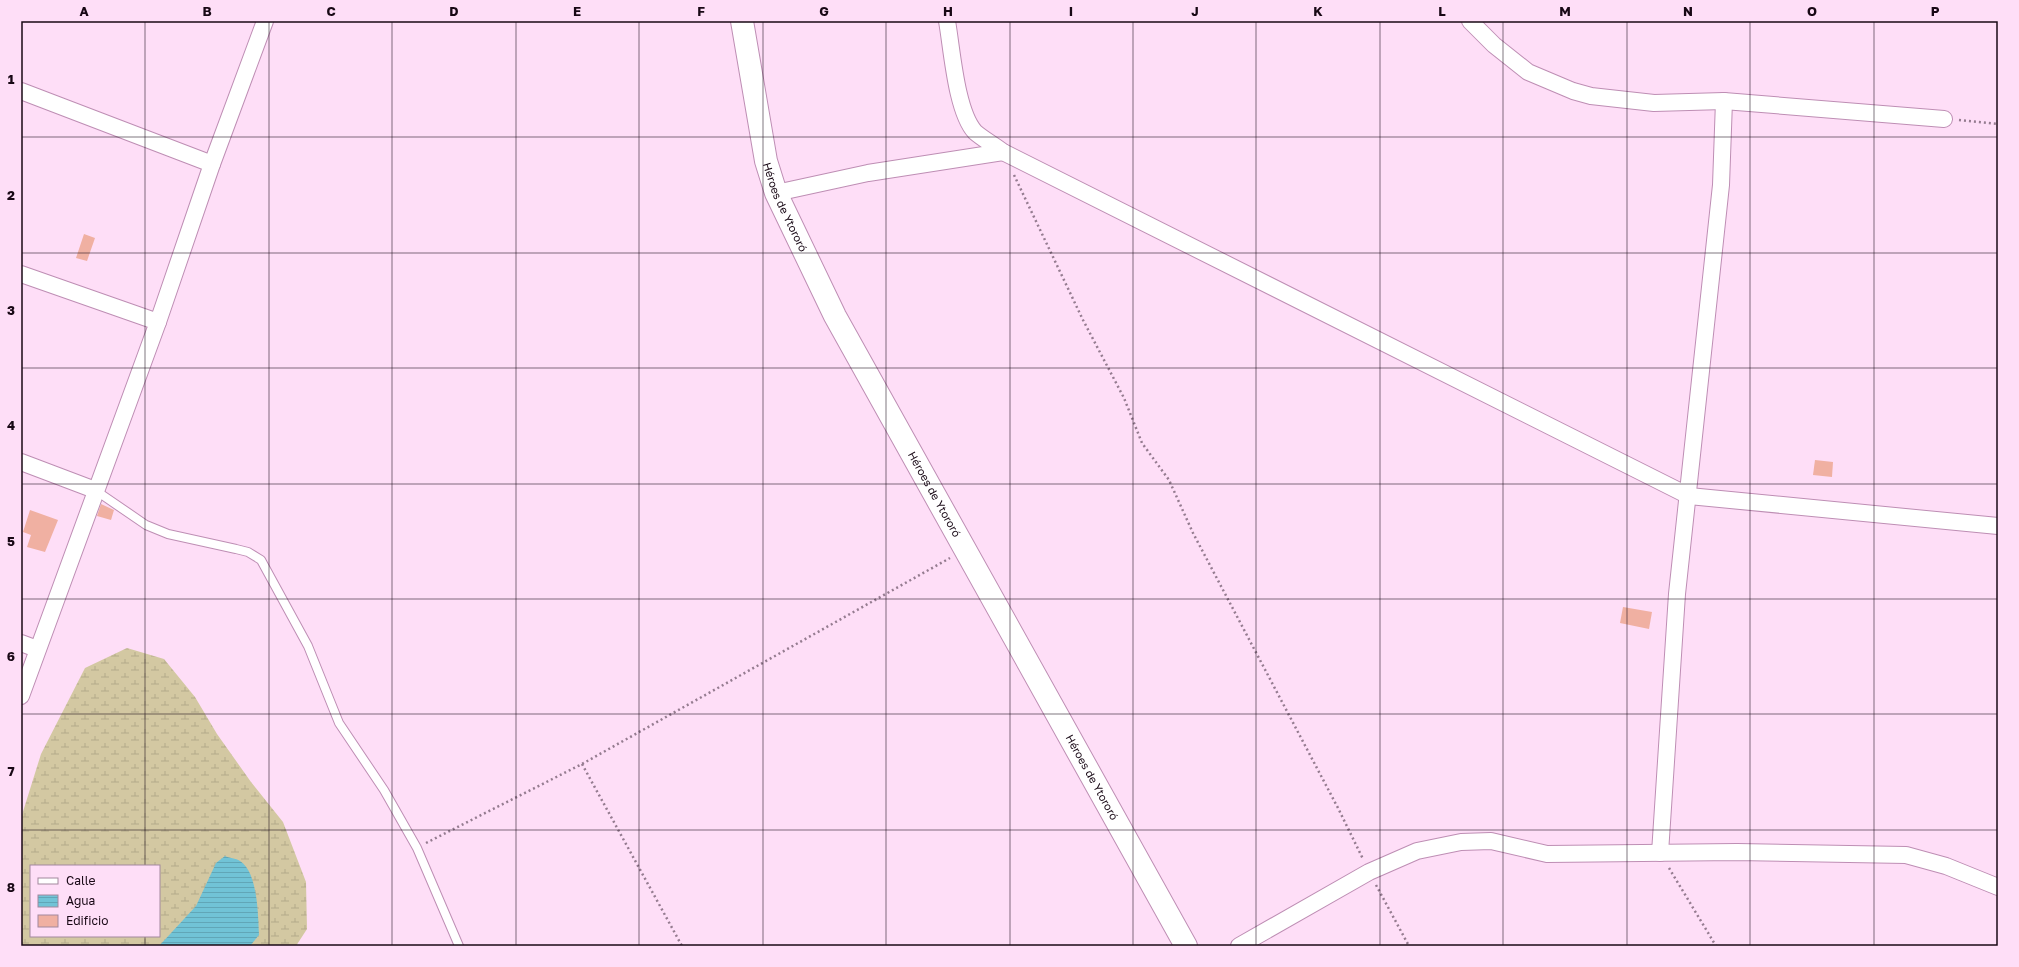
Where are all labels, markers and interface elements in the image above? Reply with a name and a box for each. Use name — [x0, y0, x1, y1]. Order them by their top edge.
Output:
text: A — [79, 3, 89, 19]
text: B — [202, 3, 212, 19]
text: C — [326, 3, 336, 19]
text: D — [449, 3, 459, 19]
text: E — [573, 3, 581, 19]
text: F — [697, 3, 705, 19]
text: G — [819, 3, 829, 19]
text: H — [943, 3, 953, 19]
text: I — [1069, 3, 1073, 19]
text: J — [1191, 3, 1199, 19]
text: K — [1313, 3, 1323, 19]
text: L — [1438, 3, 1446, 19]
text: M — [1559, 3, 1571, 19]
text: N — [1683, 3, 1693, 19]
text: O — [1807, 3, 1817, 19]
text: P — [1931, 3, 1940, 19]
text: 1 — [8, 71, 15, 87]
street label: Héroes de Ytororó — [761, 161, 810, 254]
text: 2 — [7, 187, 15, 203]
text: 3 — [7, 302, 15, 318]
text: 4 — [7, 417, 15, 433]
street label: Héroes de Ytororó — [906, 449, 964, 539]
text: 5 — [7, 533, 15, 549]
text: 6 — [7, 648, 15, 664]
street label: Héroes de Ytororó — [1063, 732, 1122, 822]
text: 7 — [7, 763, 15, 779]
legend — [30, 865, 160, 937]
text: Calle — [66, 873, 96, 888]
text: 8 — [7, 879, 15, 895]
text: Agua — [66, 893, 95, 908]
text: Edificio — [66, 913, 108, 928]

